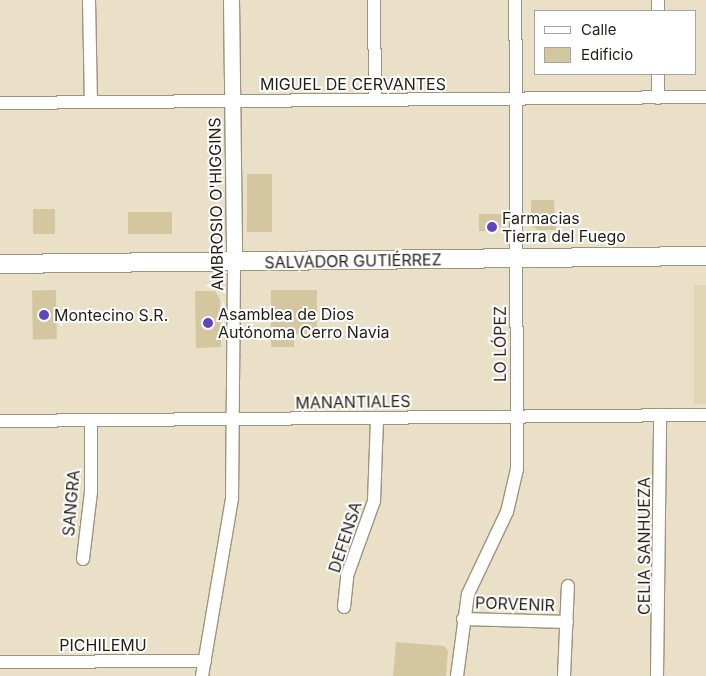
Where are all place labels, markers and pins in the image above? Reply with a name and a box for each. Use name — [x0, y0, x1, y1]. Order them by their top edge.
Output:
place label: Farmacias Tierra del Fuego — [502, 208, 626, 246]
marker: Farmacias Tierra del Fuego — [486, 221, 498, 233]
place label: Asamblea de Dios Autónoma Cerro Navia — [218, 304, 390, 342]
place label: Montecino S.R. — [54, 305, 168, 325]
marker: Montecino S.R. — [38, 309, 50, 321]
marker: Asamblea de Dios Autónoma Cerro Navia — [202, 317, 214, 329]

